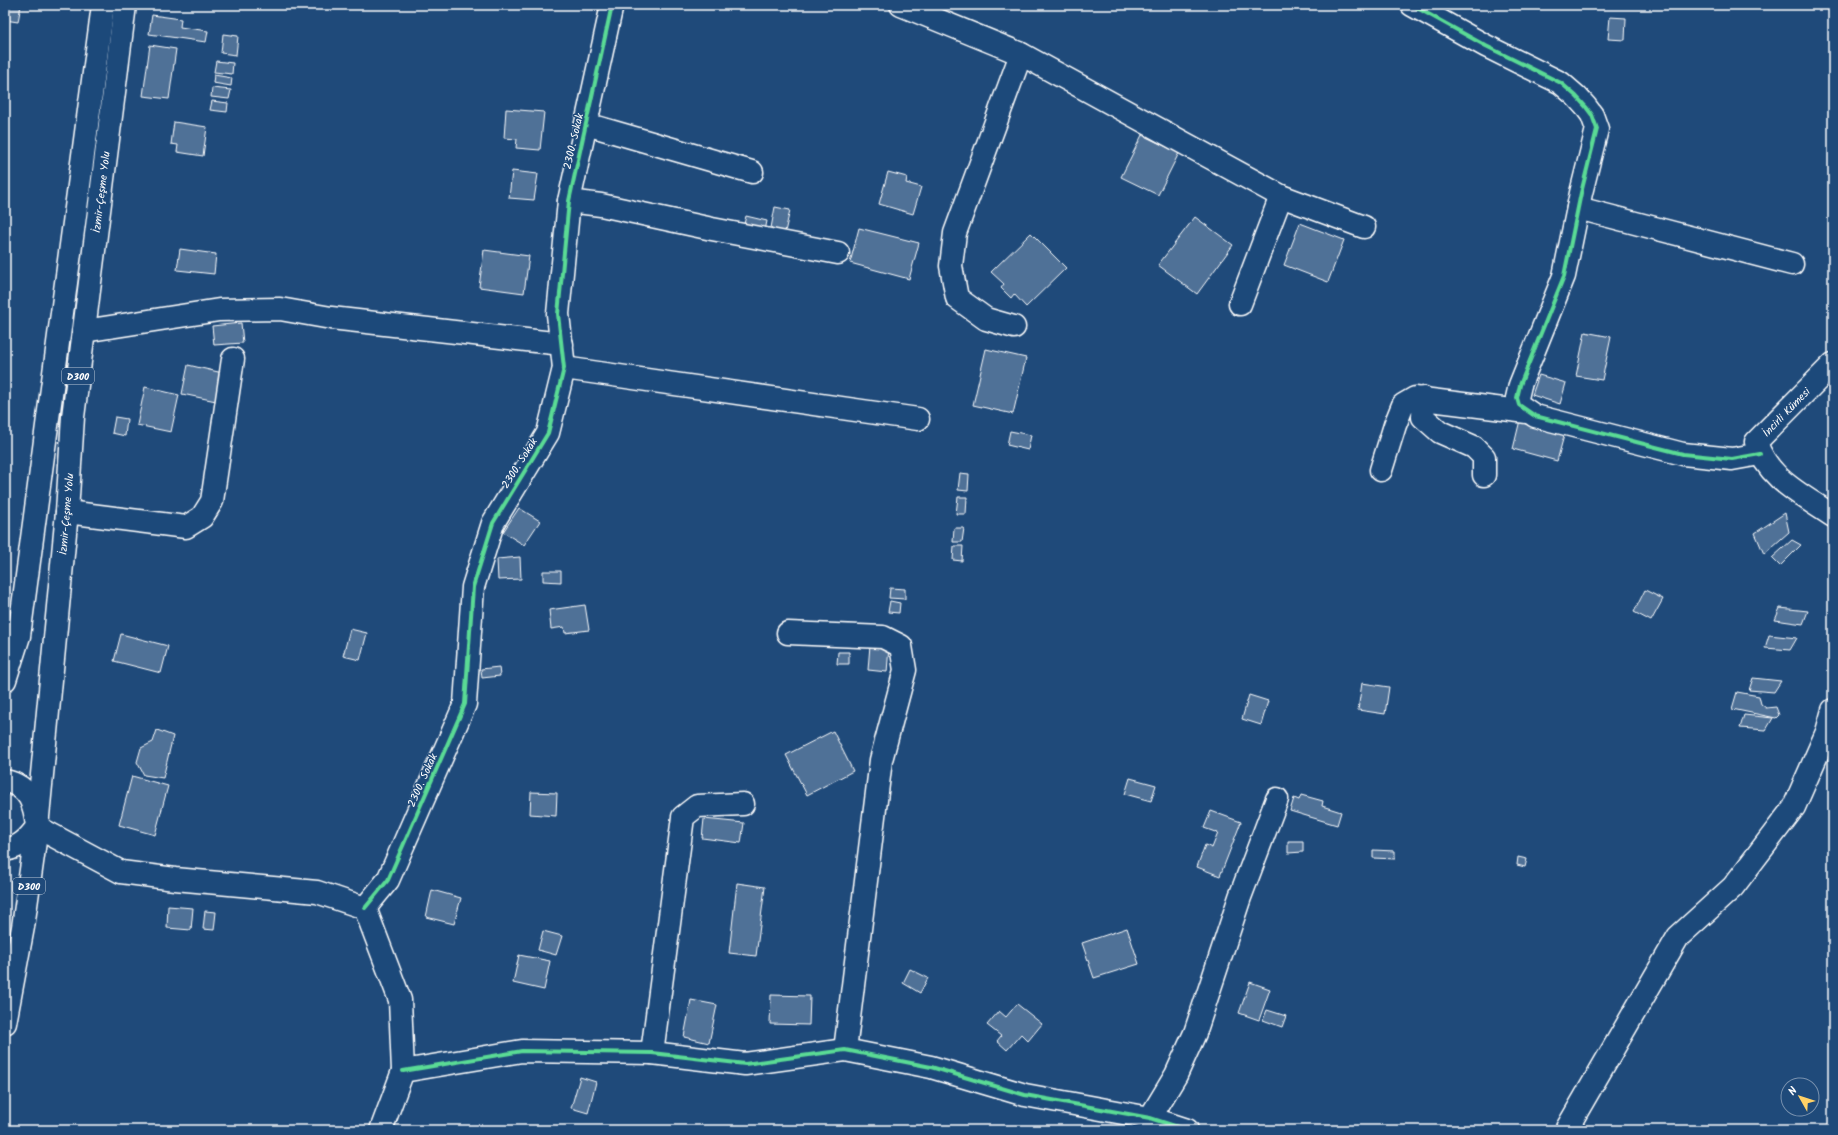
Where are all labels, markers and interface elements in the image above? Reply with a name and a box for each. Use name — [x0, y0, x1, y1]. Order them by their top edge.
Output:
street label: 2300. Sokak — [559, 111, 589, 171]
street label: İzmir-Çeşme Yolu — [88, 150, 116, 234]
road number: D300 — [62, 368, 94, 384]
street label: İncirli Kümesi — [1758, 384, 1815, 442]
street label: 2300. Sokak — [497, 434, 543, 492]
street label: İzmir-Çeşme Yolu — [54, 472, 80, 556]
street label: 2300. Sokak — [403, 750, 443, 810]
road number: D300 — [13, 878, 45, 894]
north arrow — [1780, 1077, 1820, 1117]
text: N — [1784, 1083, 1802, 1100]

